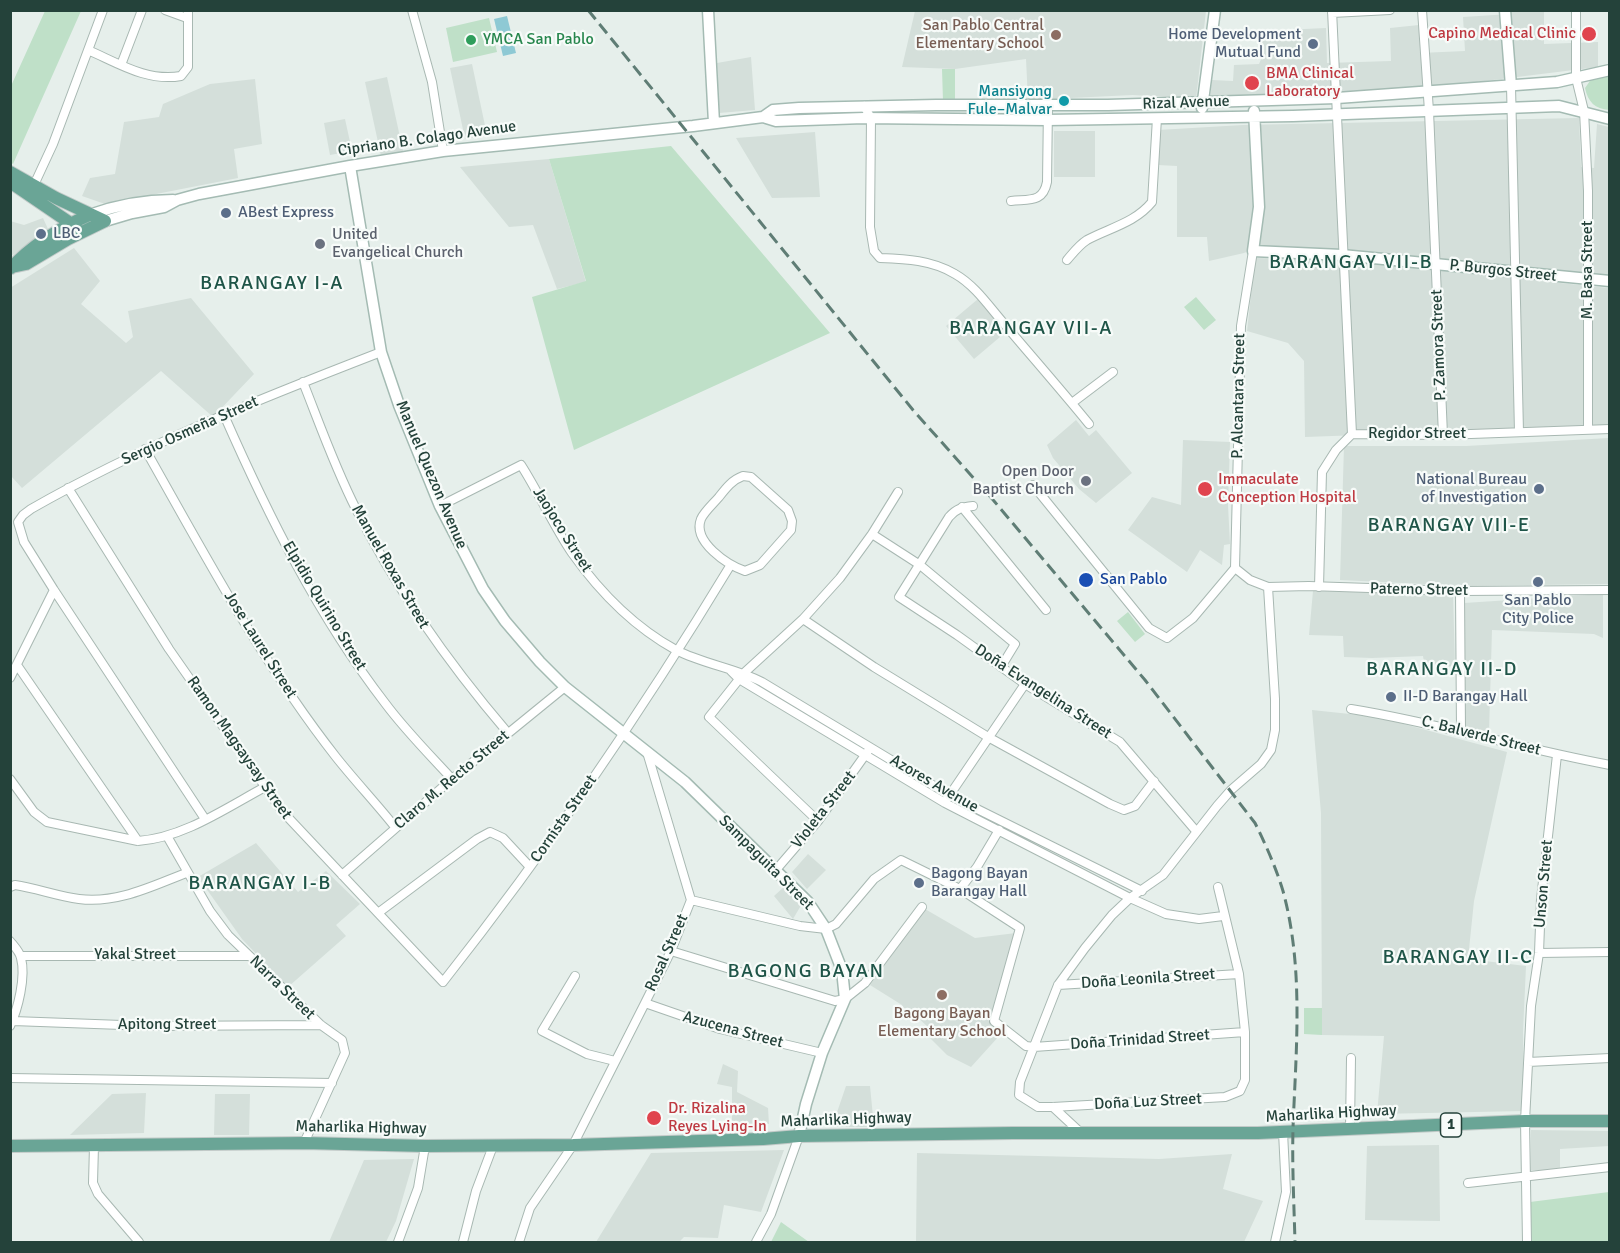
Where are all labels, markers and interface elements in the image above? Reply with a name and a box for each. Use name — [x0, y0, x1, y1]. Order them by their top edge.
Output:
place label: San Pablo Central Elementary School — [915, 16, 1044, 54]
place label: Capino Medical Clinic — [1428, 24, 1576, 44]
place label: Home Development Mutual Fund — [1168, 25, 1301, 63]
marker: Capino Medical Clinic — [1580, 25, 1598, 43]
marker: San Pablo Central Elementary School — [1049, 28, 1063, 42]
place label: YMCA San Pablo — [483, 30, 594, 50]
marker: YMCA San Pablo — [464, 33, 478, 47]
marker: Home Development Mutual Fund — [1306, 37, 1320, 51]
place label: BMA Clinical Laboratory — [1266, 64, 1354, 102]
marker: BMA Clinical Laboratory — [1243, 74, 1261, 92]
place label: Mansiyong Fule–Malvar — [967, 82, 1052, 120]
street label: Rizal Avenue — [1142, 92, 1230, 114]
marker: Mansiyong Fule–Malvar — [1057, 94, 1071, 108]
street label: Cipriano B. Colago Avenue — [337, 117, 517, 161]
place label: ABest Express — [238, 203, 334, 223]
marker: ABest Express — [219, 206, 233, 220]
street label: M. Basa Street — [1578, 221, 1598, 319]
place label: LBC — [53, 224, 80, 244]
place label: United Evangelical Church — [332, 225, 463, 263]
marker: LBC — [34, 227, 48, 241]
marker: United Evangelical Church — [313, 237, 327, 251]
district label: BARANGAY VII-B — [1269, 251, 1433, 275]
street label: P. Burgos Street — [1448, 256, 1558, 286]
district label: BARANGAY I-A — [200, 272, 344, 296]
street label: P. Zamora Street — [1427, 289, 1451, 401]
district label: BARANGAY VII-A — [949, 317, 1113, 341]
street label: P. Alcantara Street — [1228, 333, 1250, 459]
street label: Sergio Osmeña Street — [119, 392, 261, 470]
street label: Manuel Quezon Avenue — [391, 398, 471, 552]
street label: Regidor Street — [1368, 424, 1466, 444]
place label: Open Door Baptist Church — [973, 462, 1074, 500]
place label: Immaculate Conception Hospital — [1218, 470, 1356, 508]
place label: National Bureau of Investigation — [1416, 470, 1527, 508]
marker: Open Door Baptist Church — [1079, 474, 1093, 488]
marker: Immaculate Conception Hospital — [1196, 480, 1214, 498]
marker: National Bureau of Investigation — [1532, 482, 1546, 496]
street label: Jaojoco Street — [528, 484, 596, 576]
street label: Manuel Roxas Street — [347, 502, 433, 632]
district label: BARANGAY VII-E — [1367, 514, 1531, 538]
street label: Elpidio Quirino Street — [278, 538, 370, 674]
place label: San Pablo — [1100, 570, 1167, 590]
marker: San Pablo — [1077, 571, 1095, 589]
marker: San Pablo City Police — [1531, 575, 1545, 589]
street label: Paterno Street — [1370, 580, 1468, 600]
street label: Jose Laurel Street — [219, 588, 301, 702]
place label: San Pablo City Police — [1502, 591, 1574, 629]
street label: Doña Evangelina Street — [971, 641, 1115, 743]
district label: BARANGAY II-D — [1366, 658, 1518, 682]
street label: Ramon Magsaysay Street — [182, 673, 296, 823]
place label: II-D Barangay Hall — [1403, 687, 1528, 707]
marker: II-D Barangay Hall — [1384, 690, 1398, 704]
street label: C. Balverde Street — [1419, 712, 1543, 760]
street label: Claro M. Recto Street — [390, 726, 514, 834]
street label: Azores Avenue — [886, 751, 982, 817]
street label: Violeta Street — [788, 767, 860, 853]
street label: Cornista Street — [527, 771, 601, 867]
street label: Sampaguita Street — [714, 811, 818, 915]
street label: Unson Street — [1531, 839, 1557, 929]
place label: Bagong Bayan Barangay Hall — [931, 864, 1028, 902]
district label: BARANGAY I-B — [188, 872, 332, 896]
marker: Bagong Bayan Barangay Hall — [912, 876, 926, 890]
street label: Rosal Street — [641, 911, 693, 995]
street label: Yakal Street — [94, 945, 176, 965]
district label: BARANGAY II-C — [1383, 946, 1533, 970]
street label: Narra Street — [245, 952, 319, 1024]
district label: BAGONG BAYAN — [727, 960, 885, 984]
street label: Doña Leonila Street — [1080, 965, 1216, 993]
marker: Bagong Bayan Elementary School — [935, 988, 949, 1002]
place label: Bagong Bayan Elementary School — [878, 1004, 1006, 1042]
street label: Azucena Street — [681, 1007, 785, 1053]
street label: Apitong Street — [118, 1015, 216, 1035]
street label: Doña Trinidad Street — [1070, 1026, 1210, 1054]
street label: Doña Luz Street — [1094, 1090, 1202, 1114]
place label: Dr. Rizalina Reyes Lying-In — [668, 1099, 767, 1137]
street label: Maharlika Highway — [1265, 1101, 1397, 1127]
street label: Maharlika Highway — [780, 1108, 912, 1132]
marker: Dr. Rizalina Reyes Lying-In — [645, 1109, 663, 1127]
road number: 1 — [1440, 1113, 1462, 1137]
street label: Maharlika Highway — [295, 1117, 427, 1139]

